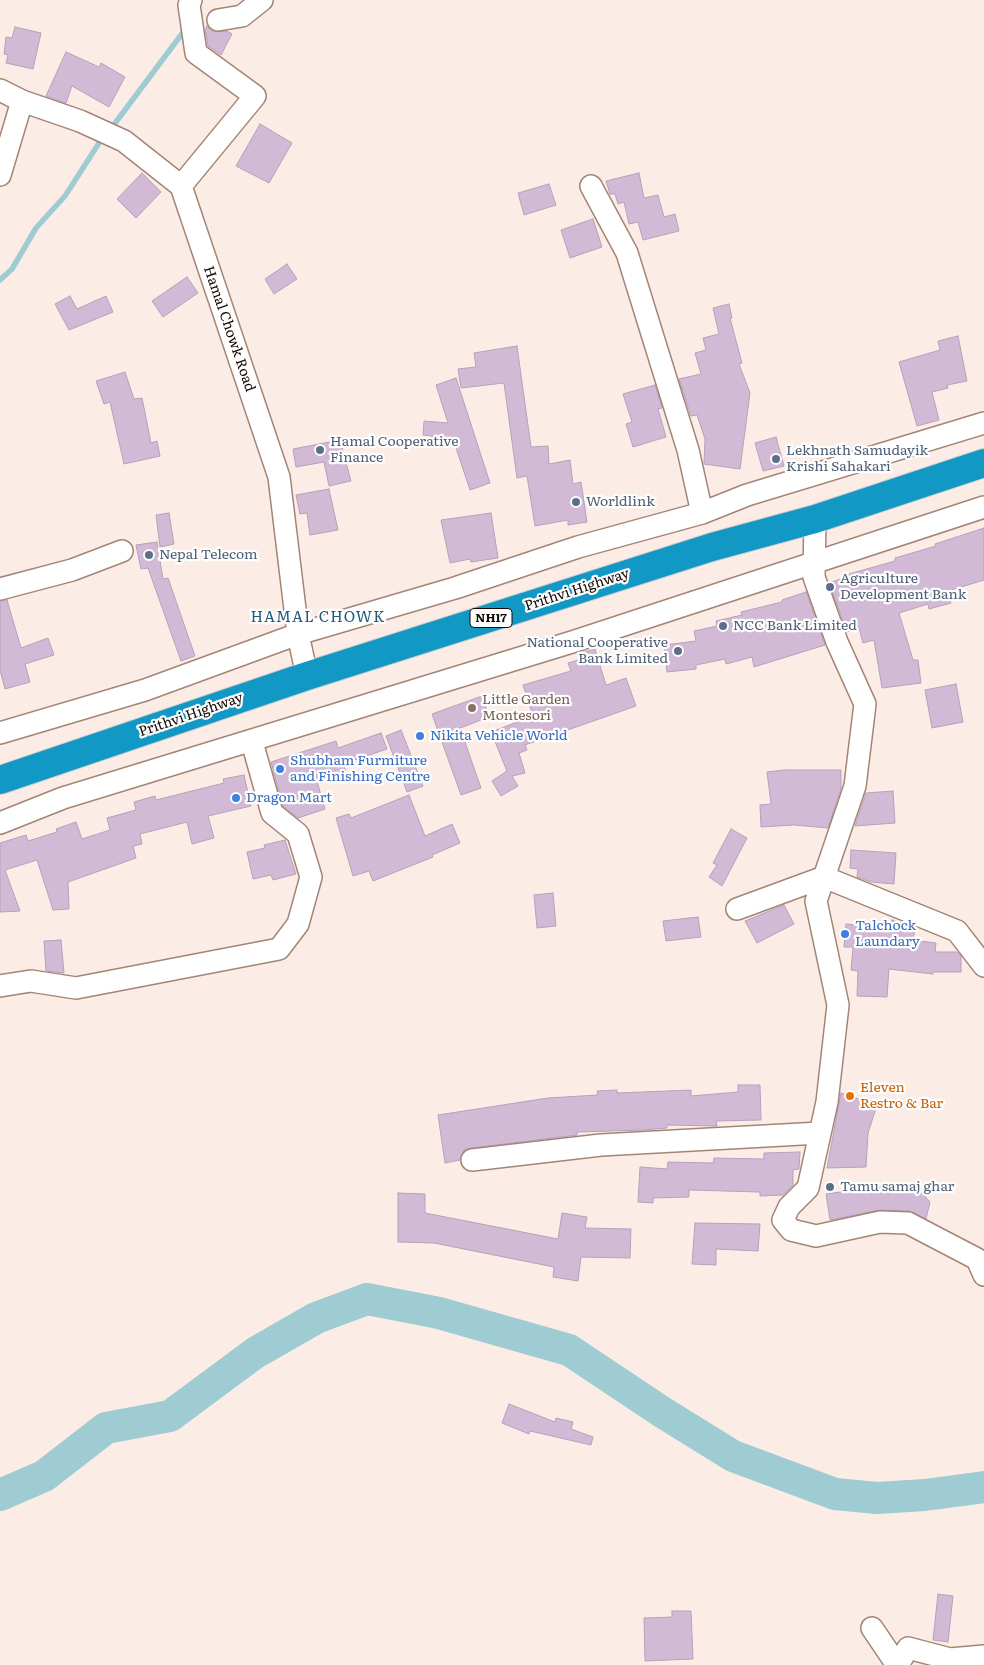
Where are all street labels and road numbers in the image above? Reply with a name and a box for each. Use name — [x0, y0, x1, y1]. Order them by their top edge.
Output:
street label: Hamal Chowk Road — [200, 264, 258, 394]
street label: Prithvi Highway — [523, 565, 631, 615]
road number: NH17 — [470, 608, 512, 628]
street label: Prithvi Highway — [137, 689, 245, 741]

